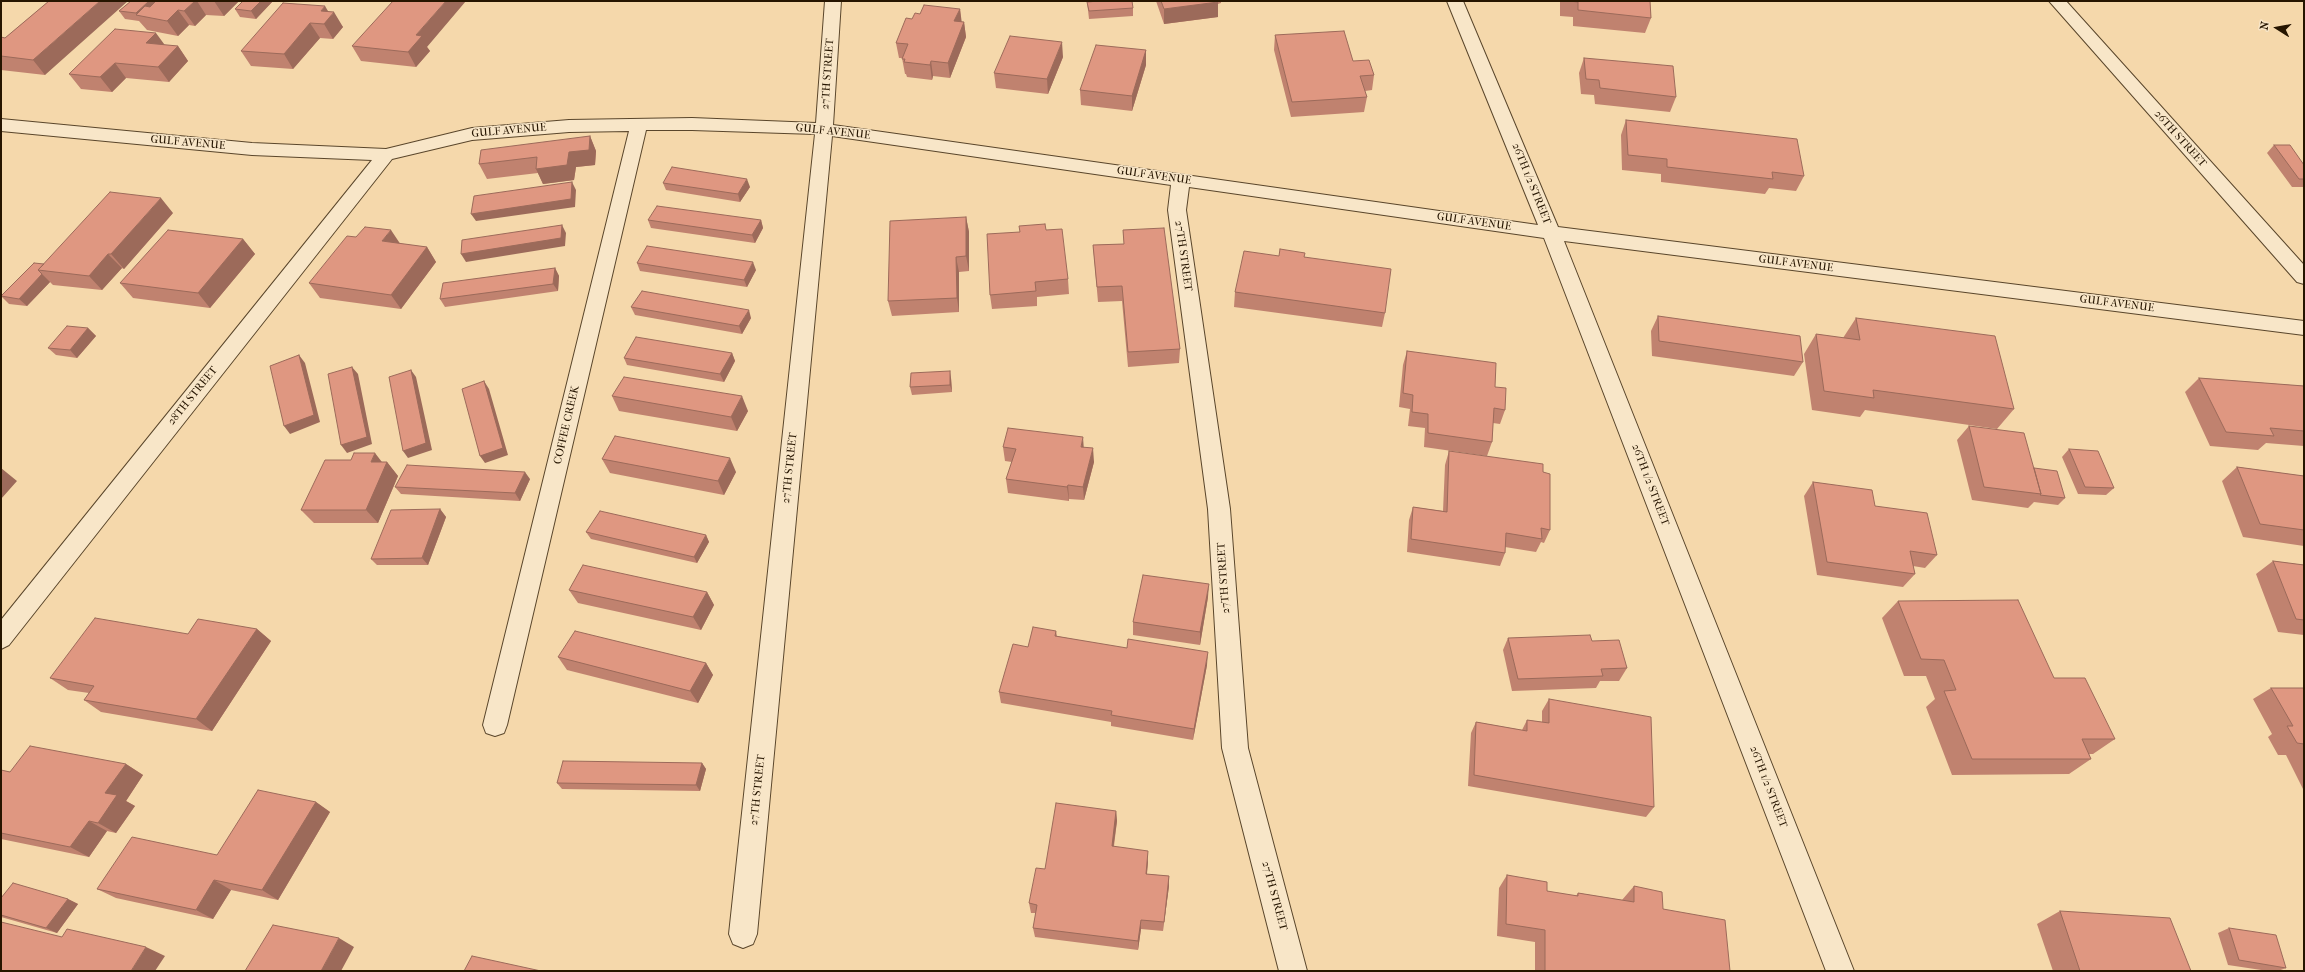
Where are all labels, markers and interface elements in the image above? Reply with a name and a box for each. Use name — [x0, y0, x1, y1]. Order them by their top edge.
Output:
north arrow — [2257, 8, 2297, 48]
text: N — [2258, 20, 2272, 31]
street label: 27TH STREET — [819, 38, 837, 110]
street label: 26TH STREET — [2151, 108, 2209, 170]
street label: GULF AVENUE — [471, 121, 547, 141]
street label: GULF AVENUE — [795, 122, 871, 142]
street label: GULF AVENUE — [150, 133, 226, 153]
street label: 26TH 1/2 STREET — [1509, 141, 1553, 227]
street label: GULF AVENUE — [1116, 164, 1192, 188]
street label: GULF AVENUE — [1436, 210, 1512, 234]
street label: 27TH STREET — [1171, 220, 1195, 292]
street label: GULF AVENUE — [1758, 253, 1834, 275]
street label: GULF AVENUE — [2079, 293, 2155, 315]
street label: 28TH STREET — [165, 364, 221, 428]
street label: COFFEE CREEK — [552, 384, 582, 466]
street label: 27TH STREET — [780, 432, 800, 504]
street label: 26TH 1/2 STREET — [1628, 442, 1672, 528]
street label: 27TH STREET — [1215, 542, 1233, 614]
street label: 26TH 1/2 STREET — [1746, 744, 1790, 830]
street label: 27TH STREET — [748, 754, 768, 826]
street label: 27TH STREET — [1258, 860, 1290, 932]

